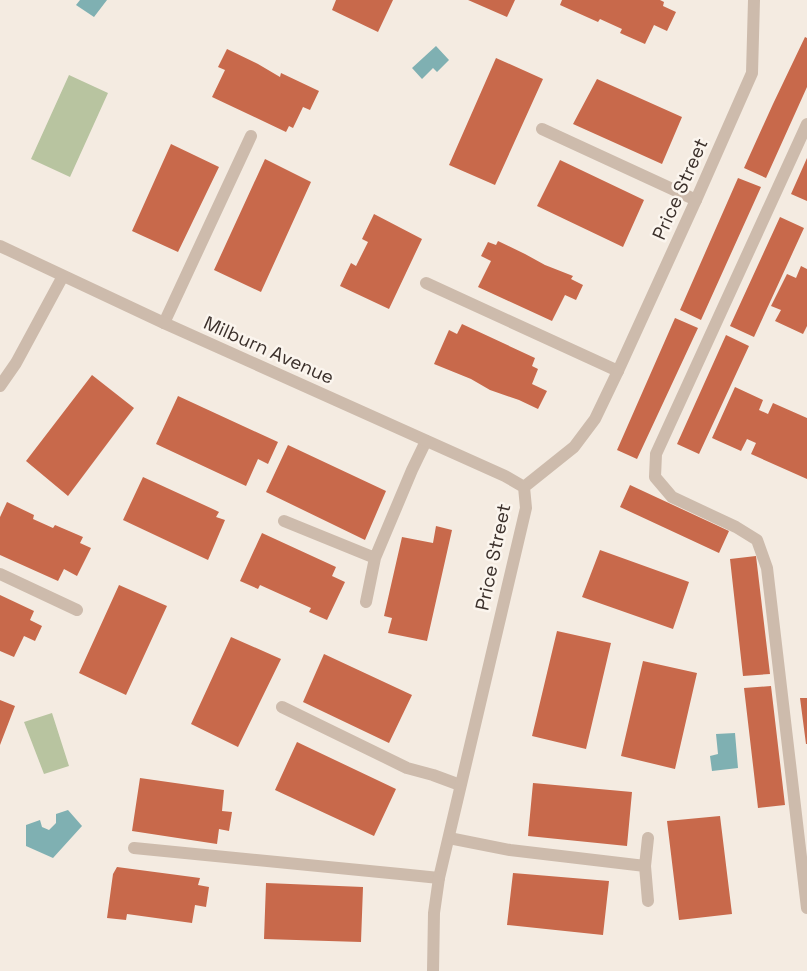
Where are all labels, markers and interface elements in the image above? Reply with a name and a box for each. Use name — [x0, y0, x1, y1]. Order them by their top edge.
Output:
street label: Price Street — [646, 134, 714, 244]
street label: Milburn Avenue — [200, 310, 338, 390]
street label: Price Street — [469, 501, 517, 613]

